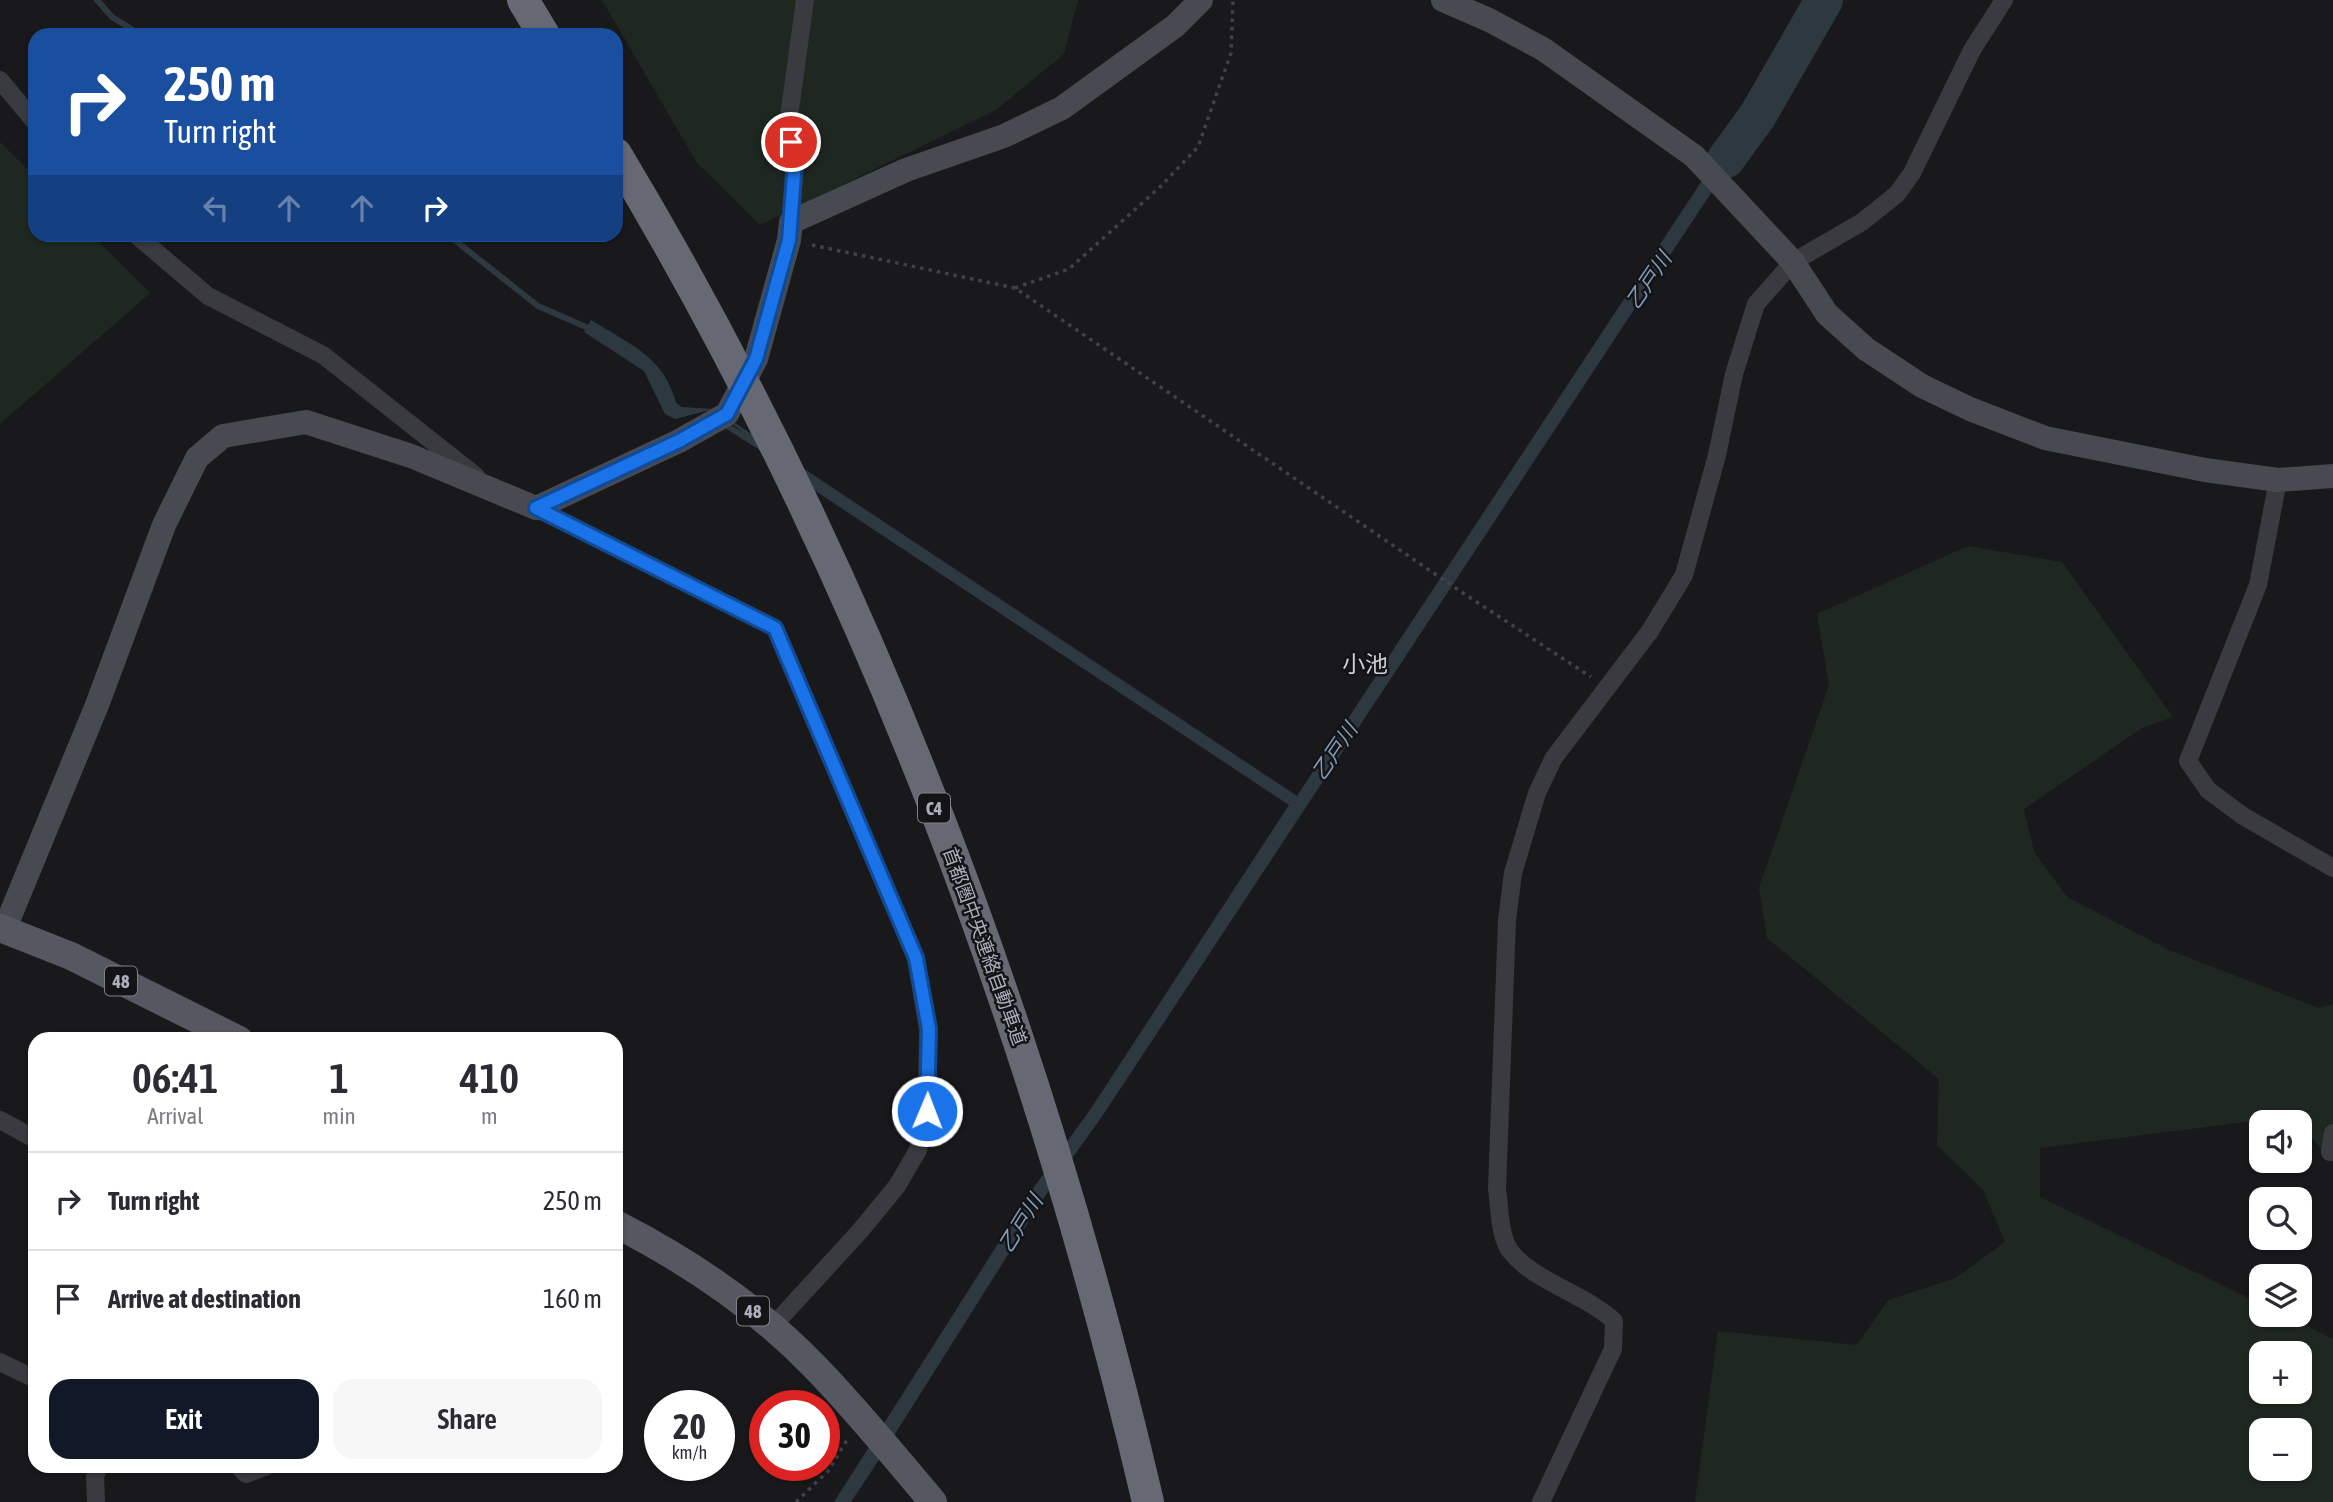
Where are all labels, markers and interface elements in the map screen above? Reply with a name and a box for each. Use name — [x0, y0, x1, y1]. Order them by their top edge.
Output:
text: 250 m — [164, 55, 275, 111]
icon: right — [49, 56, 140, 147]
pin — [761, 112, 821, 172]
text: Turn right — [164, 113, 277, 150]
icon: arrive — [772, 123, 810, 161]
icon: left — [197, 189, 235, 227]
icon: ahead — [270, 189, 308, 227]
icon: ahead — [343, 189, 381, 227]
icon: right — [416, 189, 454, 227]
water label: 乙戸川 — [1620, 246, 1677, 313]
district label: 小池 — [1342, 651, 1388, 677]
water label: 乙戸川 — [1306, 717, 1363, 784]
road number: C4 — [918, 794, 950, 822]
street label: 首都圏中央連絡自動車道 — [939, 844, 1031, 1048]
road number: 48 — [105, 966, 137, 996]
text: 06:41 — [132, 1054, 219, 1102]
text: 1 — [329, 1054, 349, 1102]
text: 410 — [460, 1054, 519, 1102]
position arrow — [890, 1074, 964, 1148]
text: Arrival — [147, 1103, 203, 1129]
text: min — [323, 1103, 356, 1129]
text: m — [481, 1103, 498, 1129]
map controls — [2249, 1110, 2312, 1481]
button: sound — [2249, 1110, 2312, 1173]
icon: right — [49, 1182, 87, 1220]
text: Turn right — [108, 1186, 199, 1216]
text: 250 m — [543, 1186, 602, 1216]
button: search — [2249, 1187, 2312, 1250]
water label: 乙戸川 — [993, 1188, 1048, 1256]
button: layers — [2249, 1264, 2312, 1327]
icon: arrive — [49, 1280, 87, 1318]
text: Arrive at destination — [108, 1284, 301, 1314]
text: 160 m — [543, 1284, 602, 1314]
road number: 48 — [737, 1296, 769, 1326]
button: + — [2249, 1341, 2312, 1404]
button: Exit — [49, 1379, 319, 1459]
button: Share — [333, 1379, 602, 1459]
speed limit sign: 30 — [749, 1390, 840, 1481]
text: 20 — [673, 1406, 706, 1446]
button: − — [2249, 1418, 2312, 1481]
text: km/h — [672, 1442, 707, 1463]

